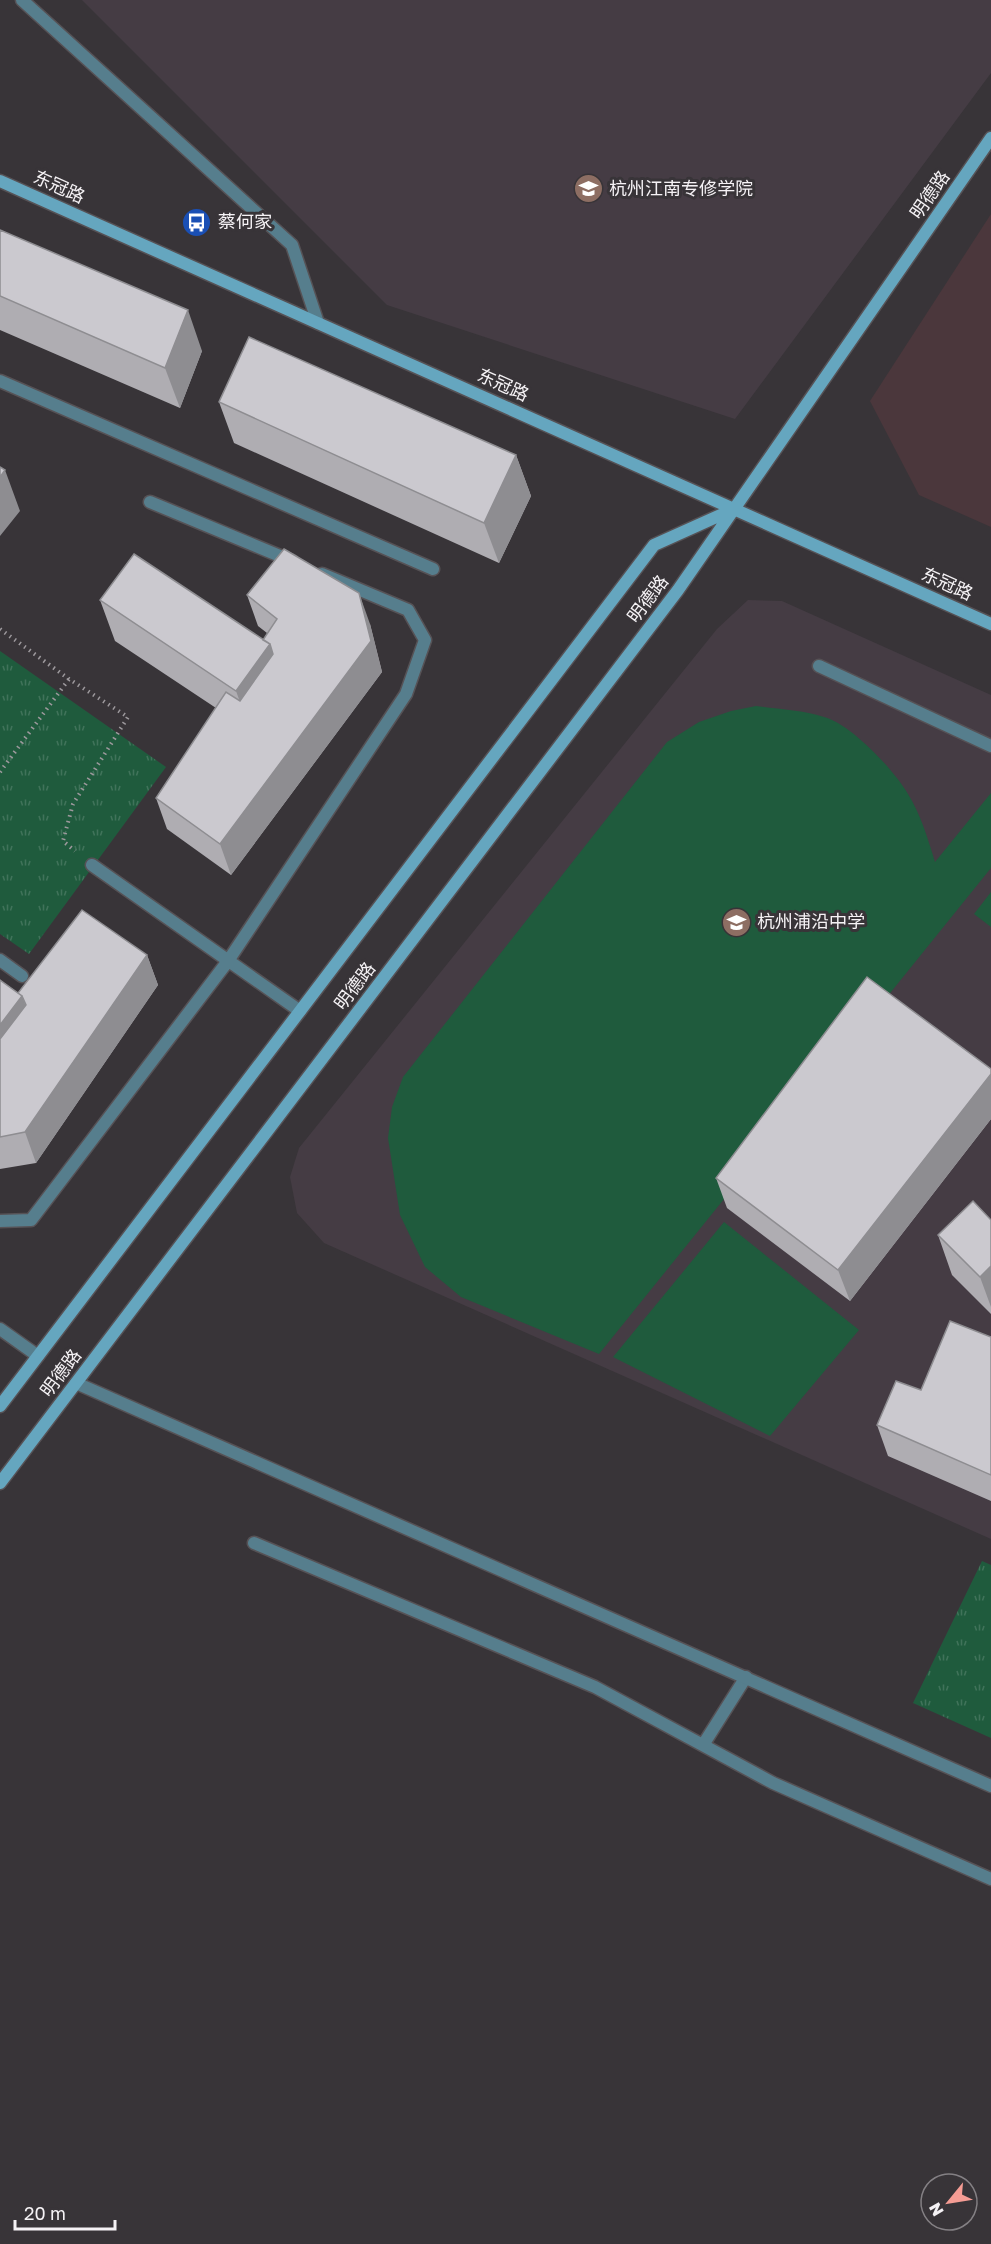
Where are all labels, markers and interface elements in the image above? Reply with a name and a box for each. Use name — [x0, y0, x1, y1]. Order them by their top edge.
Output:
street label: 东冠路 — [30, 165, 89, 207]
street label: 明德路 — [905, 166, 954, 223]
school or university icon: 杭州江南专修学院 — [572, 173, 604, 205]
place label: 杭州江南专修学院 — [609, 177, 753, 199]
bus stop icon: 蔡何家 — [181, 206, 213, 238]
place label: 蔡何家 — [218, 210, 272, 232]
street label: 东冠路 — [474, 363, 533, 405]
street label: 东冠路 — [918, 562, 977, 604]
street label: 明德路 — [622, 570, 672, 627]
school or university icon: 杭州浦沿中学 — [720, 906, 752, 938]
place label: 杭州浦沿中学 — [757, 910, 865, 932]
street label: 明德路 — [329, 957, 379, 1014]
street label: 明德路 — [35, 1344, 85, 1401]
north arrow — [919, 2172, 979, 2232]
scale bar — [15, 2193, 116, 2231]
text: N — [924, 2199, 948, 2220]
text: 20 m — [24, 2202, 66, 2224]

